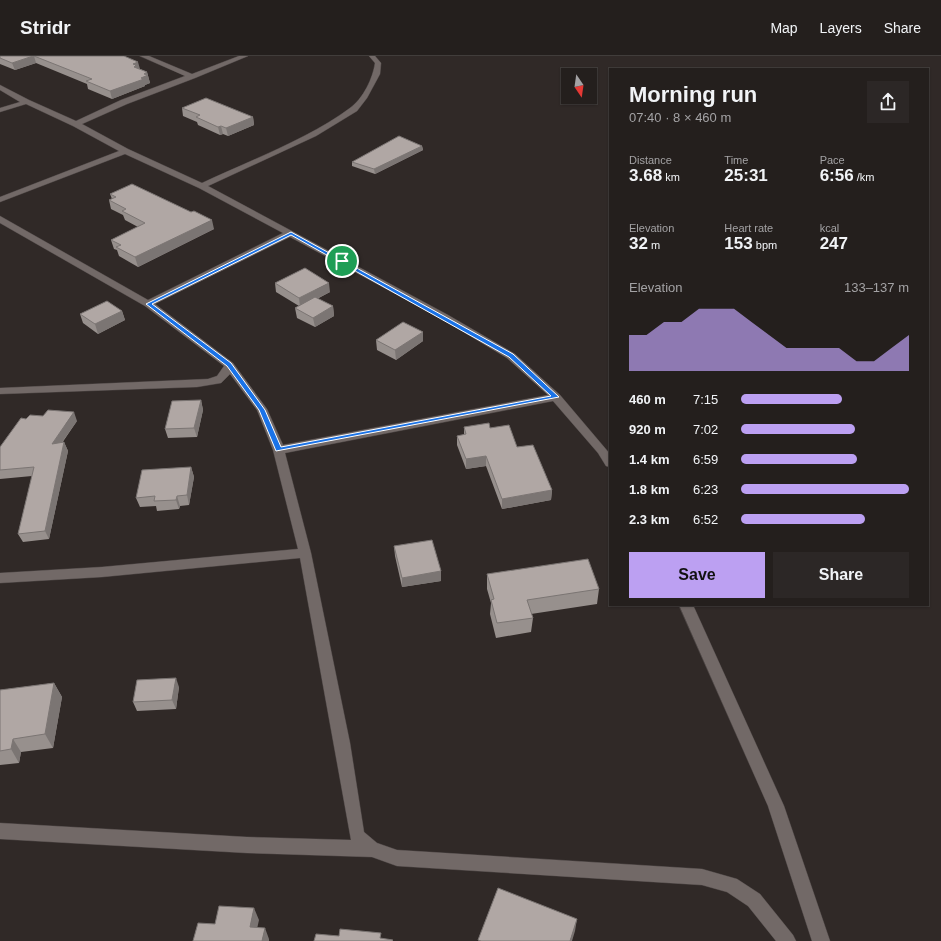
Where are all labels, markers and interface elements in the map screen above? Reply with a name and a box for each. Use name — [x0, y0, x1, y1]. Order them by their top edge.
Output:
text: Stridr — [20, 17, 71, 38]
text: Map — [770, 20, 798, 36]
text: Layers — [820, 20, 862, 36]
text: Share — [884, 20, 921, 36]
north arrow — [561, 68, 597, 104]
map controls — [561, 68, 597, 104]
button: share — [867, 81, 909, 123]
text: Morning run — [629, 82, 757, 107]
text: 07:40 · 8 × 460 m — [629, 110, 731, 125]
text: Distance — [629, 154, 672, 166]
text: Time — [724, 154, 748, 166]
text: Pace — [820, 154, 845, 166]
text: 3.68 — [629, 166, 662, 185]
text: 25:31 — [724, 166, 768, 185]
text: 6:56 — [820, 166, 854, 185]
text: km — [662, 171, 680, 183]
text: /km — [854, 171, 874, 183]
text: Elevation — [629, 222, 674, 234]
text: Heart rate — [724, 222, 773, 234]
text: kcal — [820, 222, 839, 234]
text: 32 — [629, 234, 648, 253]
text: 153 — [724, 234, 753, 253]
text: 247 — [820, 234, 848, 253]
text: m — [648, 239, 660, 251]
text: bpm — [753, 239, 777, 251]
pin — [325, 244, 359, 278]
icon: arrive — [331, 250, 353, 272]
text: Elevation — [629, 280, 682, 295]
text: 133–137 m — [844, 280, 909, 295]
text: 460 m — [629, 392, 666, 407]
text: 7:15 — [693, 392, 718, 407]
text: 920 m — [629, 422, 666, 437]
text: 7:02 — [693, 422, 718, 437]
text: 1.4 km — [629, 452, 669, 467]
text: 6:59 — [693, 452, 718, 467]
text: 1.8 km — [629, 482, 669, 497]
text: 6:23 — [693, 482, 718, 497]
text: 2.3 km — [629, 512, 669, 527]
text: 6:52 — [693, 512, 718, 527]
button: Save — [629, 552, 765, 598]
button: Share — [773, 552, 909, 598]

